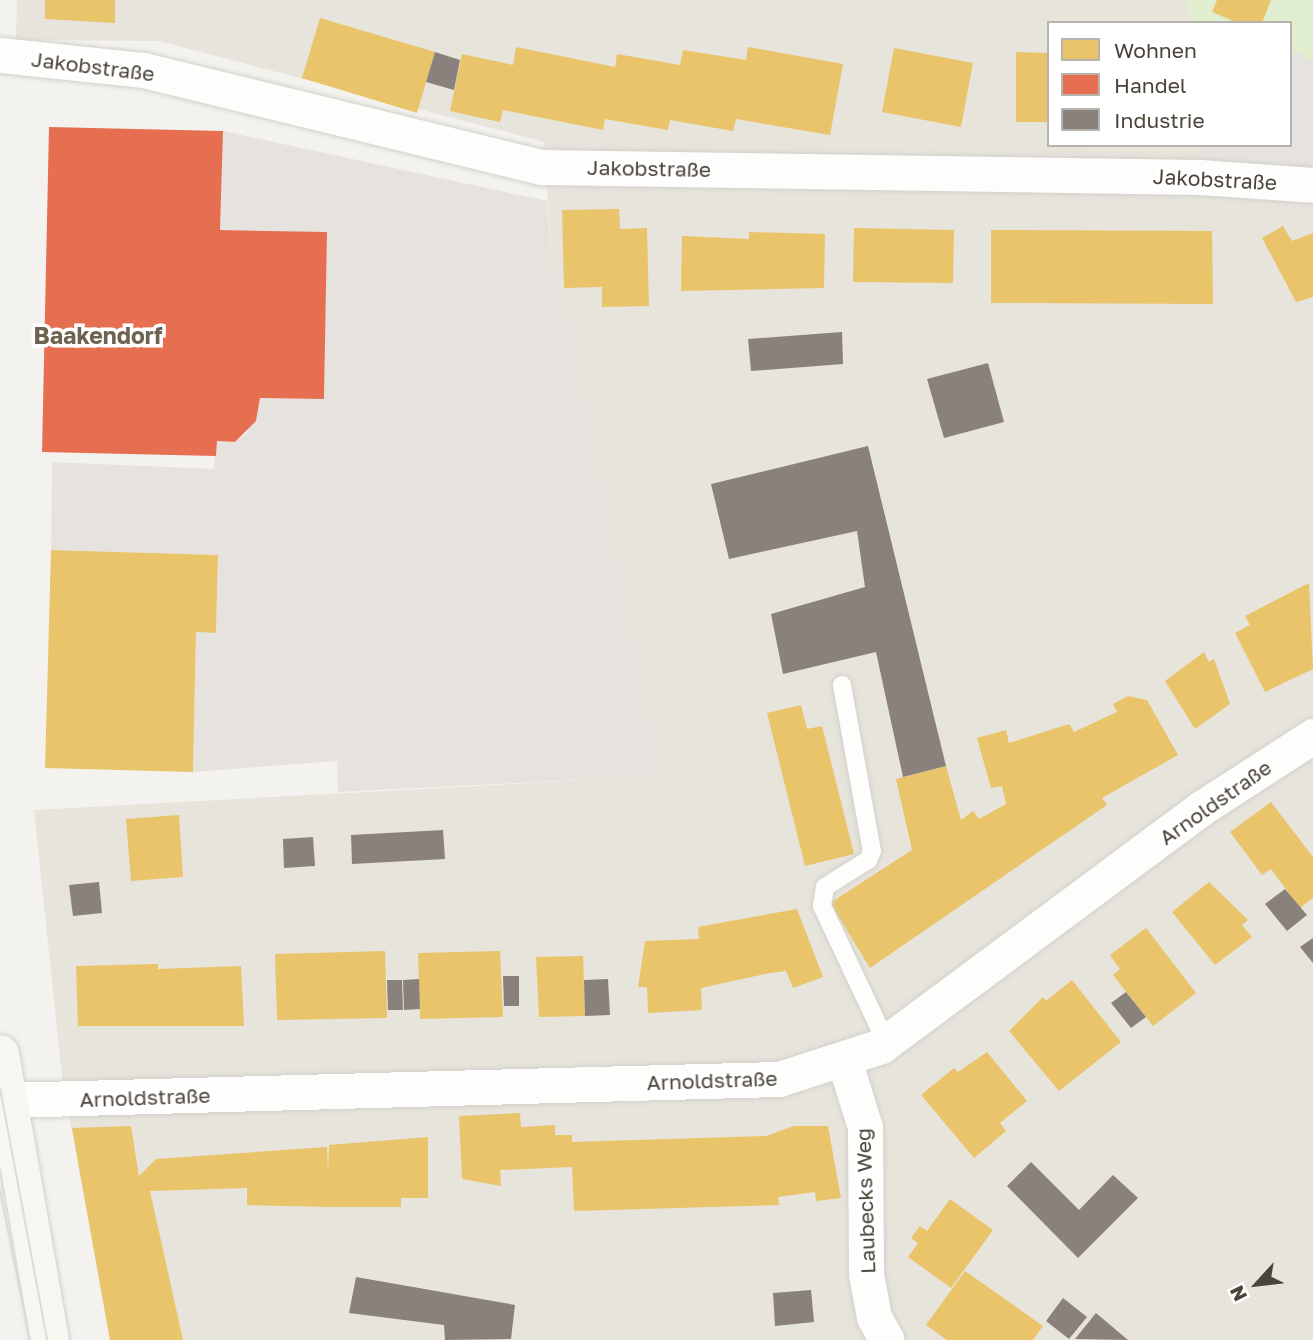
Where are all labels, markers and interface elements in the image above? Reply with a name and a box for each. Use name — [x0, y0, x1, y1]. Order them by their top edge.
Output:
legend — [1047, 21, 1292, 147]
text: Wohnen — [1114, 37, 1197, 63]
street label: Jakobstraße — [30, 46, 156, 86]
text: Handel — [1114, 72, 1187, 98]
text: Industrie — [1114, 107, 1205, 133]
street label: Jakobstraße — [587, 154, 711, 182]
street label: Jakobstraße — [1152, 163, 1278, 195]
district label: Baakendorf — [33, 321, 163, 349]
street label: Arnoldstraße — [1154, 754, 1276, 850]
street label: Arnoldstraße — [646, 1065, 778, 1095]
street label: Arnoldstraße — [79, 1082, 211, 1112]
street label: Laubecks Weg — [850, 1128, 880, 1274]
north arrow — [1222, 1249, 1292, 1319]
text: N — [1224, 1282, 1251, 1305]

